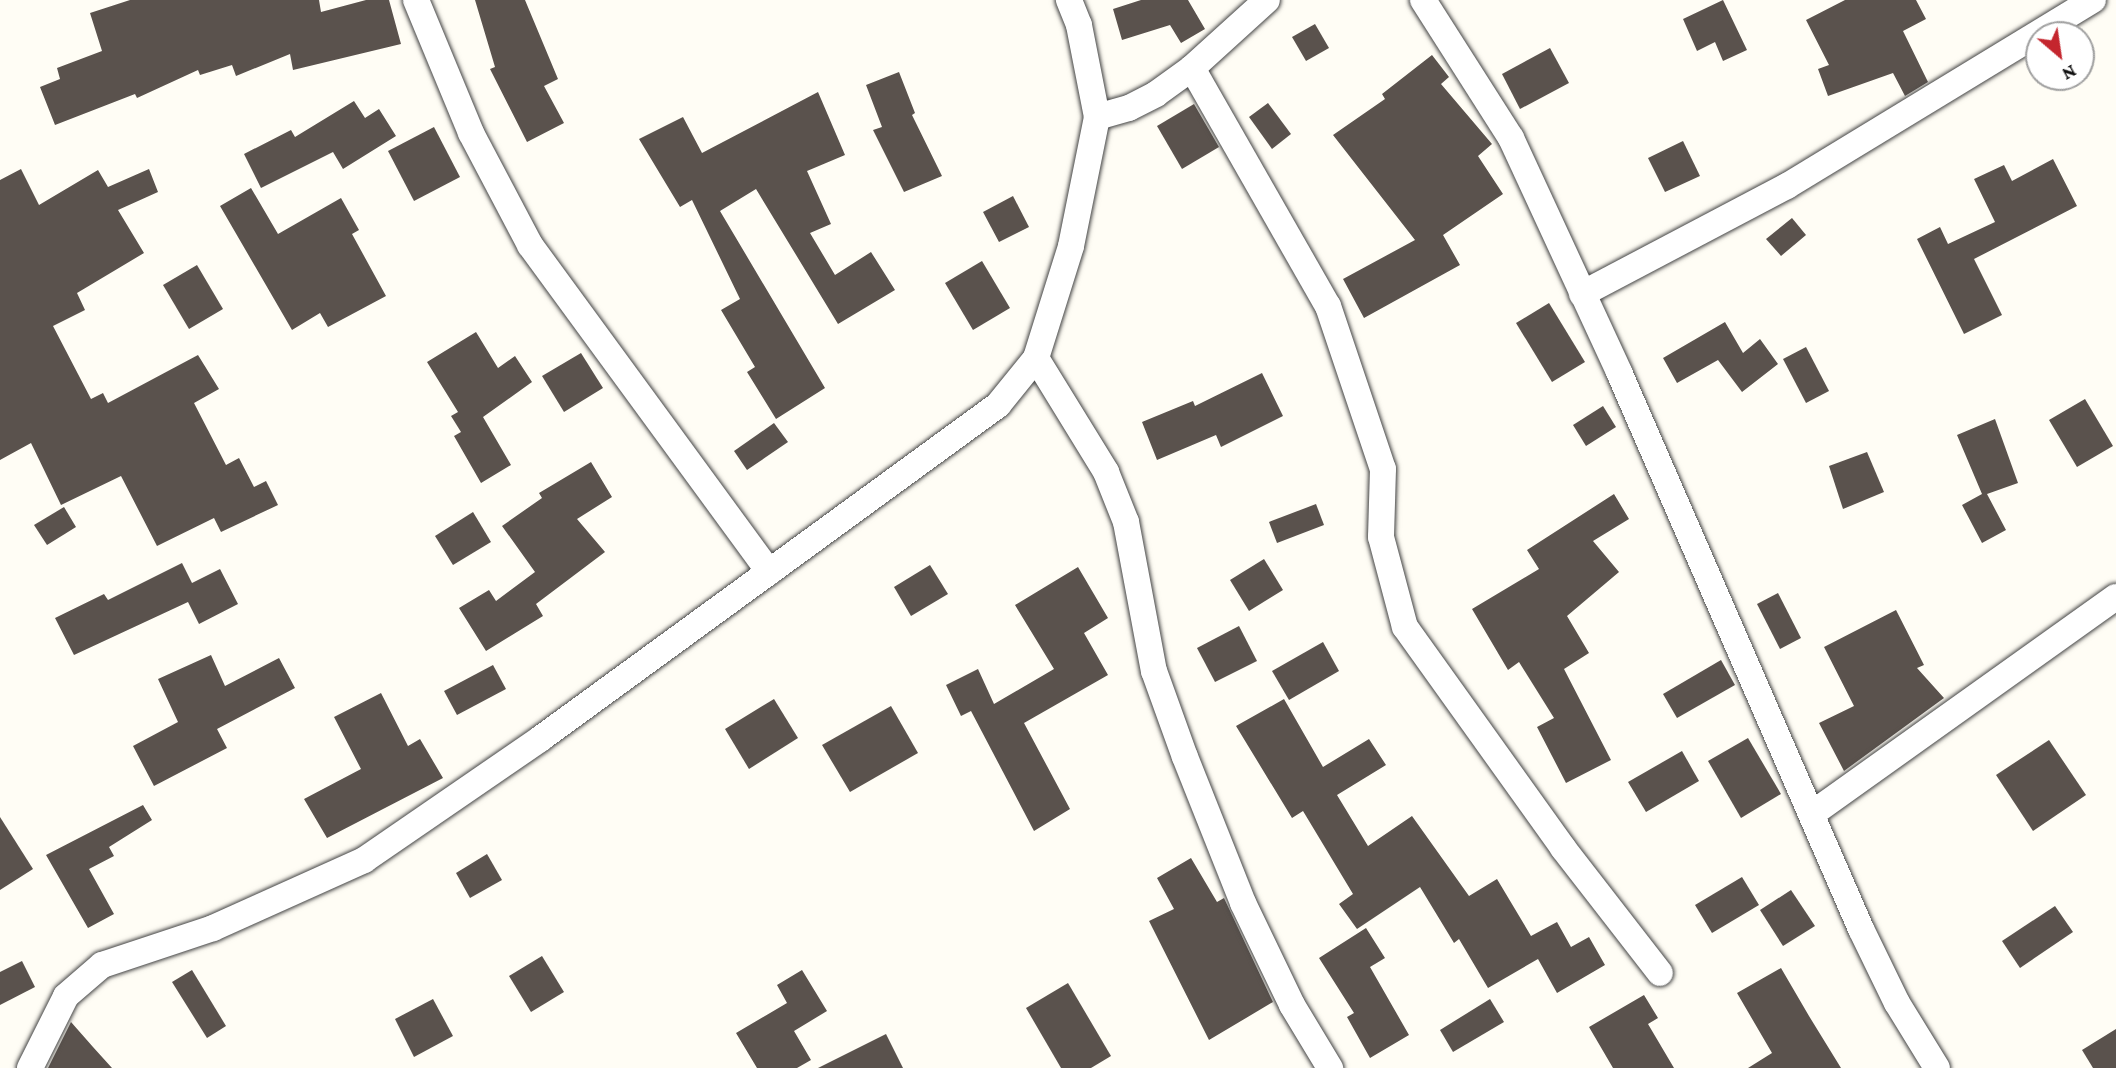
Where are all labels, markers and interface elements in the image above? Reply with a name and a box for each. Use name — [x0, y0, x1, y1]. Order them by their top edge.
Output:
north arrow — [2025, 21, 2095, 91]
text: N — [2059, 61, 2080, 85]

